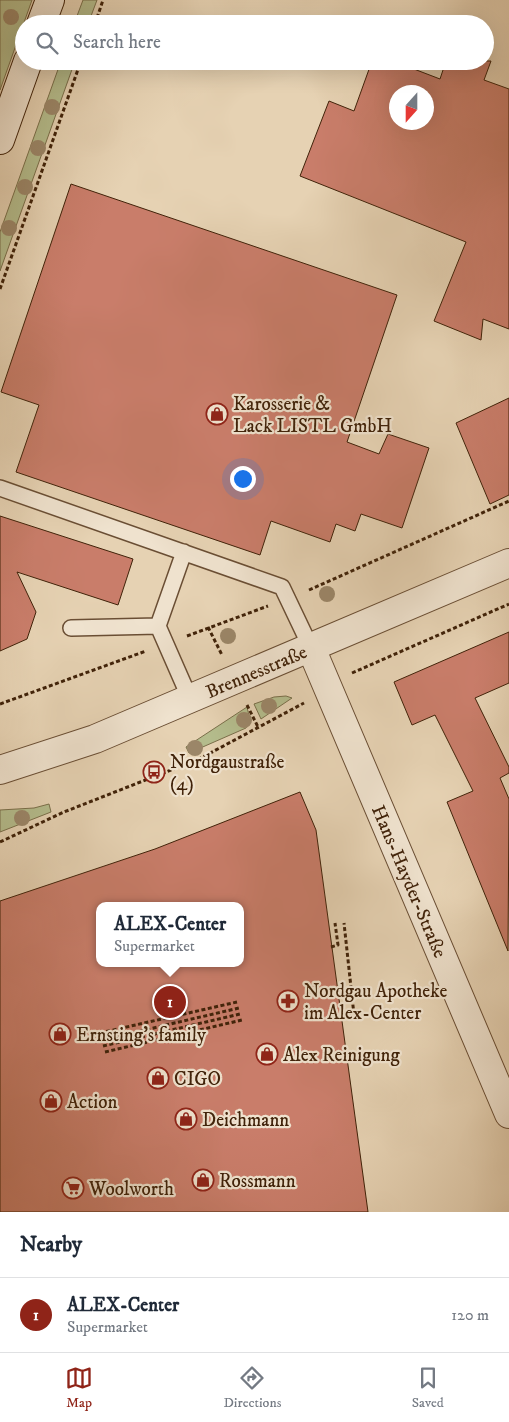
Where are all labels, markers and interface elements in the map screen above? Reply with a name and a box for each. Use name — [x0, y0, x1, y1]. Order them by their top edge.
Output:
search box — [15, 15, 494, 70]
icon: search — [33, 29, 61, 57]
text: Search here — [73, 31, 161, 54]
north arrow — [389, 85, 434, 130]
place label: Karosserie & Lack LISTL GmbH — [233, 393, 392, 438]
shop icon: Karosserie & Lack LISTL GmbH — [205, 402, 229, 426]
your location — [230, 466, 256, 492]
street label: Brennesstraße — [202, 641, 311, 704]
place label: Nordgaustraße (4) — [170, 751, 284, 796]
bus stop icon: Nordgaustraße (4) — [142, 760, 166, 784]
street label: Hans-Hayder-Straße — [366, 802, 451, 961]
popup — [96, 902, 244, 967]
text: ALEX-Center — [114, 913, 226, 936]
text: Supermarket — [114, 936, 195, 956]
place label: Nordgau Apotheke im Alex-Center — [304, 980, 447, 1025]
pin: 1 — [154, 983, 186, 1021]
pharmacy icon: Nordgau Apotheke im Alex-Center — [276, 989, 300, 1013]
shop icon: Ernsting's family — [48, 1022, 72, 1046]
place label: Ernsting's family — [76, 1024, 207, 1047]
shop icon: Alex Reinigung — [255, 1042, 279, 1066]
place label: Alex Reinigung — [283, 1044, 400, 1067]
shop icon: CIGO — [146, 1066, 170, 1090]
place label: CIGO — [174, 1068, 221, 1091]
shop icon: Action — [39, 1089, 63, 1113]
place label: Action — [67, 1091, 118, 1114]
shop icon: Deichmann — [174, 1107, 198, 1131]
place label: Deichmann — [202, 1109, 289, 1132]
shop icon: Rossmann — [191, 1168, 215, 1192]
place label: Rossmann — [219, 1170, 296, 1193]
supermarket icon: Woolworth — [61, 1176, 85, 1200]
place label: Woolworth — [88, 1178, 174, 1201]
text: Nearby — [20, 1232, 82, 1258]
text: ALEX-Center — [67, 1294, 179, 1317]
text: 1 — [33, 1305, 39, 1325]
text: 120 m — [451, 1305, 489, 1325]
text: Supermarket — [67, 1317, 148, 1337]
tab: Map — [65, 1364, 93, 1412]
tab: Directions — [223, 1364, 281, 1412]
tab: Saved — [412, 1364, 444, 1412]

